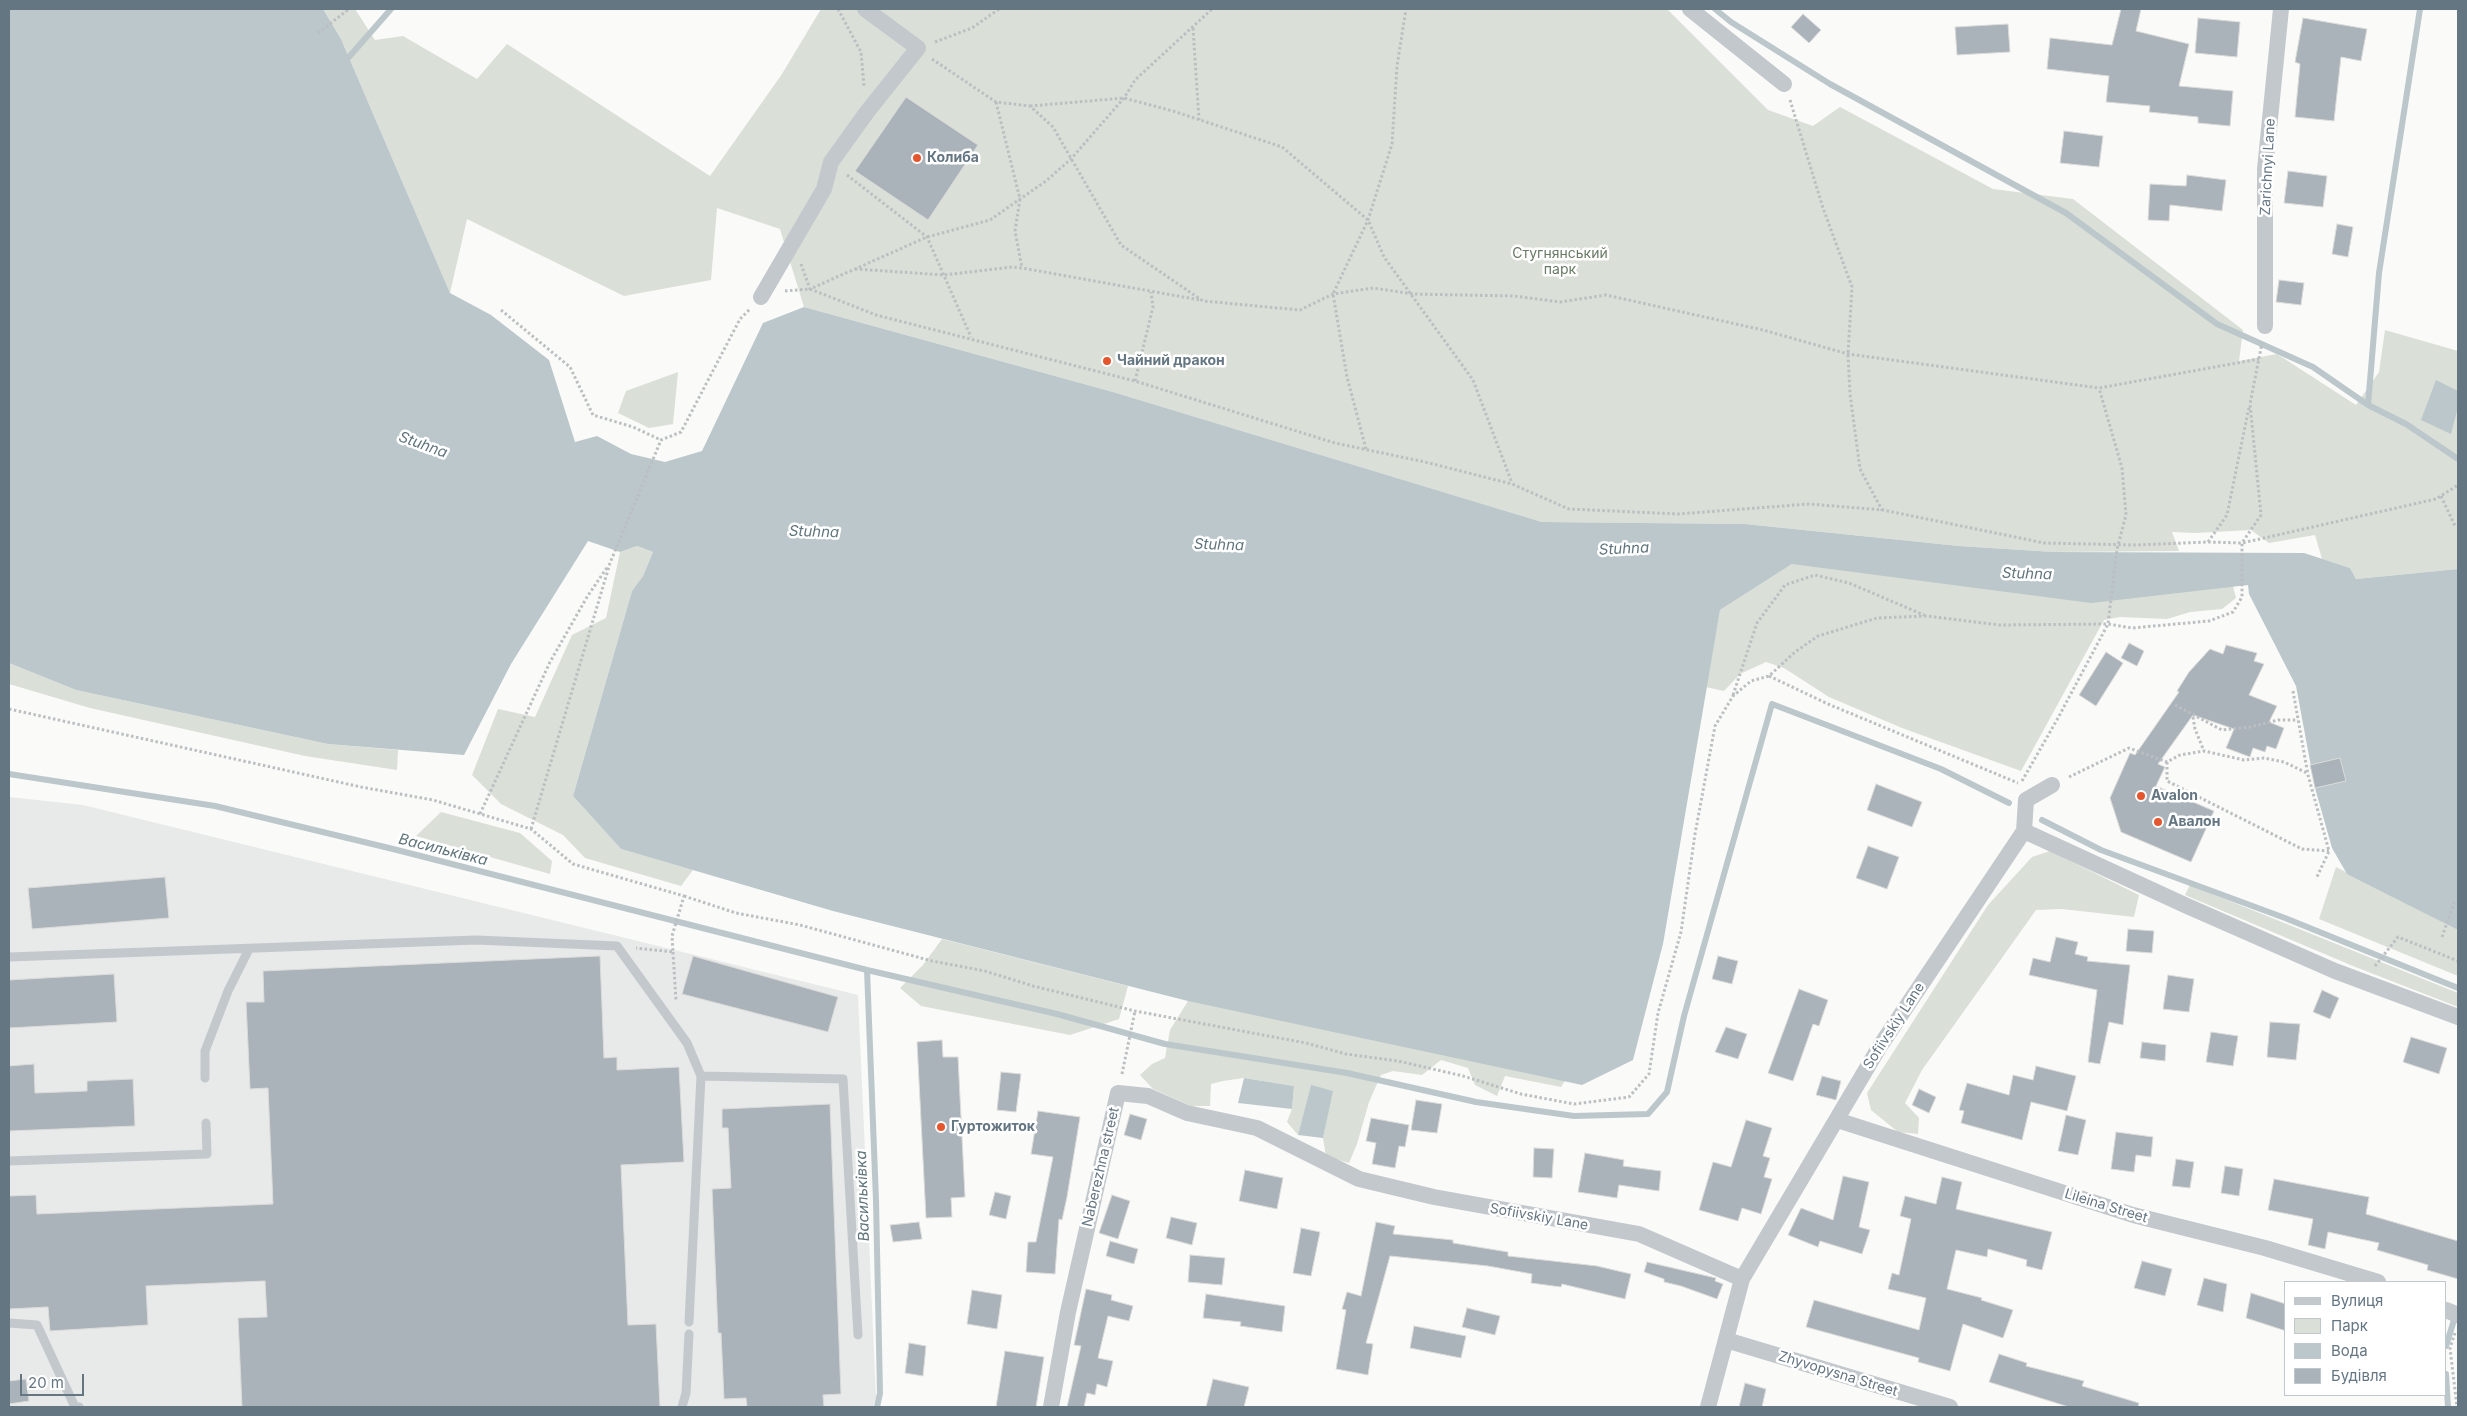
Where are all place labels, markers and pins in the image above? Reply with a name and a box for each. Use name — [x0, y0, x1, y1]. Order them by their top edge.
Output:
place label: Колиба — [927, 150, 979, 166]
marker: Колиба — [911, 152, 923, 164]
place label: Чайний дракон — [1117, 353, 1225, 369]
marker: Чайний дракон — [1101, 355, 1113, 367]
place label: Avalon — [2151, 788, 2198, 804]
marker: Avalon — [2135, 790, 2147, 802]
place label: Авалон — [2168, 814, 2220, 830]
marker: Авалон — [2152, 816, 2164, 828]
place label: Гуртожиток — [951, 1119, 1035, 1135]
marker: Гуртожиток — [935, 1121, 947, 1133]

